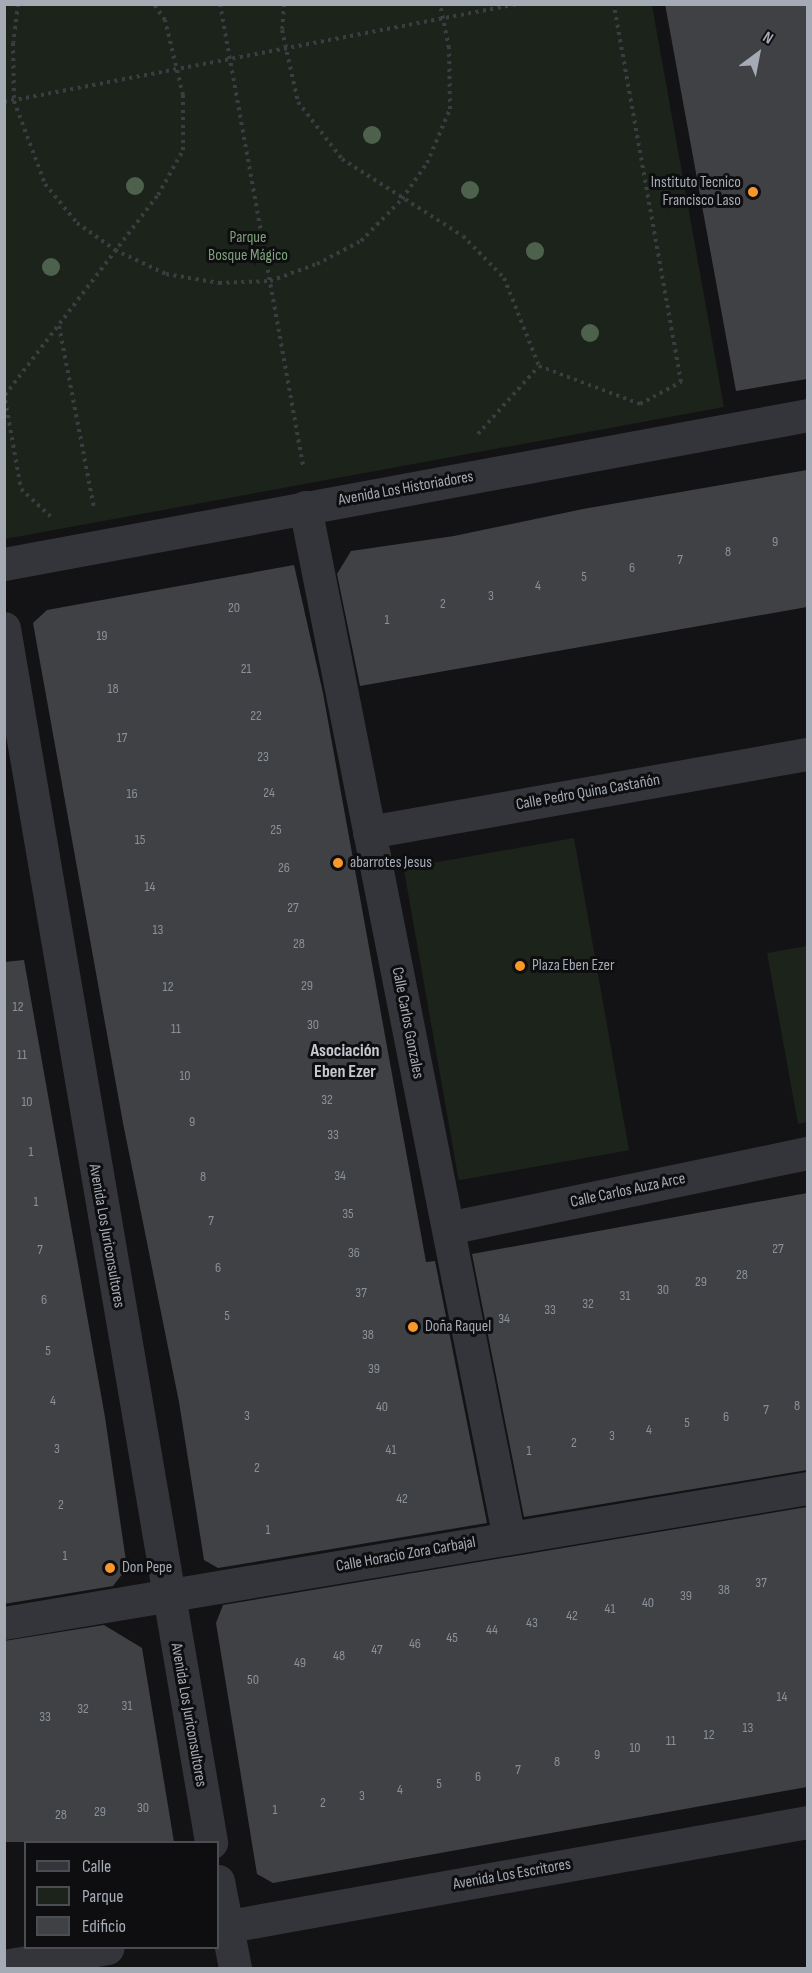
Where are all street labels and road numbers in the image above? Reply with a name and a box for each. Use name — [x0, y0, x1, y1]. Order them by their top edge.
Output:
street label: Avenida Los Historiadores — [337, 468, 475, 510]
street label: Calle Pedro Quina Castañón — [515, 771, 661, 815]
street label: Calle Carlos Gonzales — [387, 966, 427, 1080]
street label: Avenida Los Juriconsultores — [84, 1163, 128, 1309]
street label: Calle Carlos Auza Arce — [569, 1169, 687, 1213]
street label: Calle Horacio Zora Carbajal — [335, 1533, 477, 1577]
street label: Avenida Los Juriconsultores — [166, 1642, 210, 1788]
street label: Avenida Los Escritores — [452, 1855, 572, 1895]

